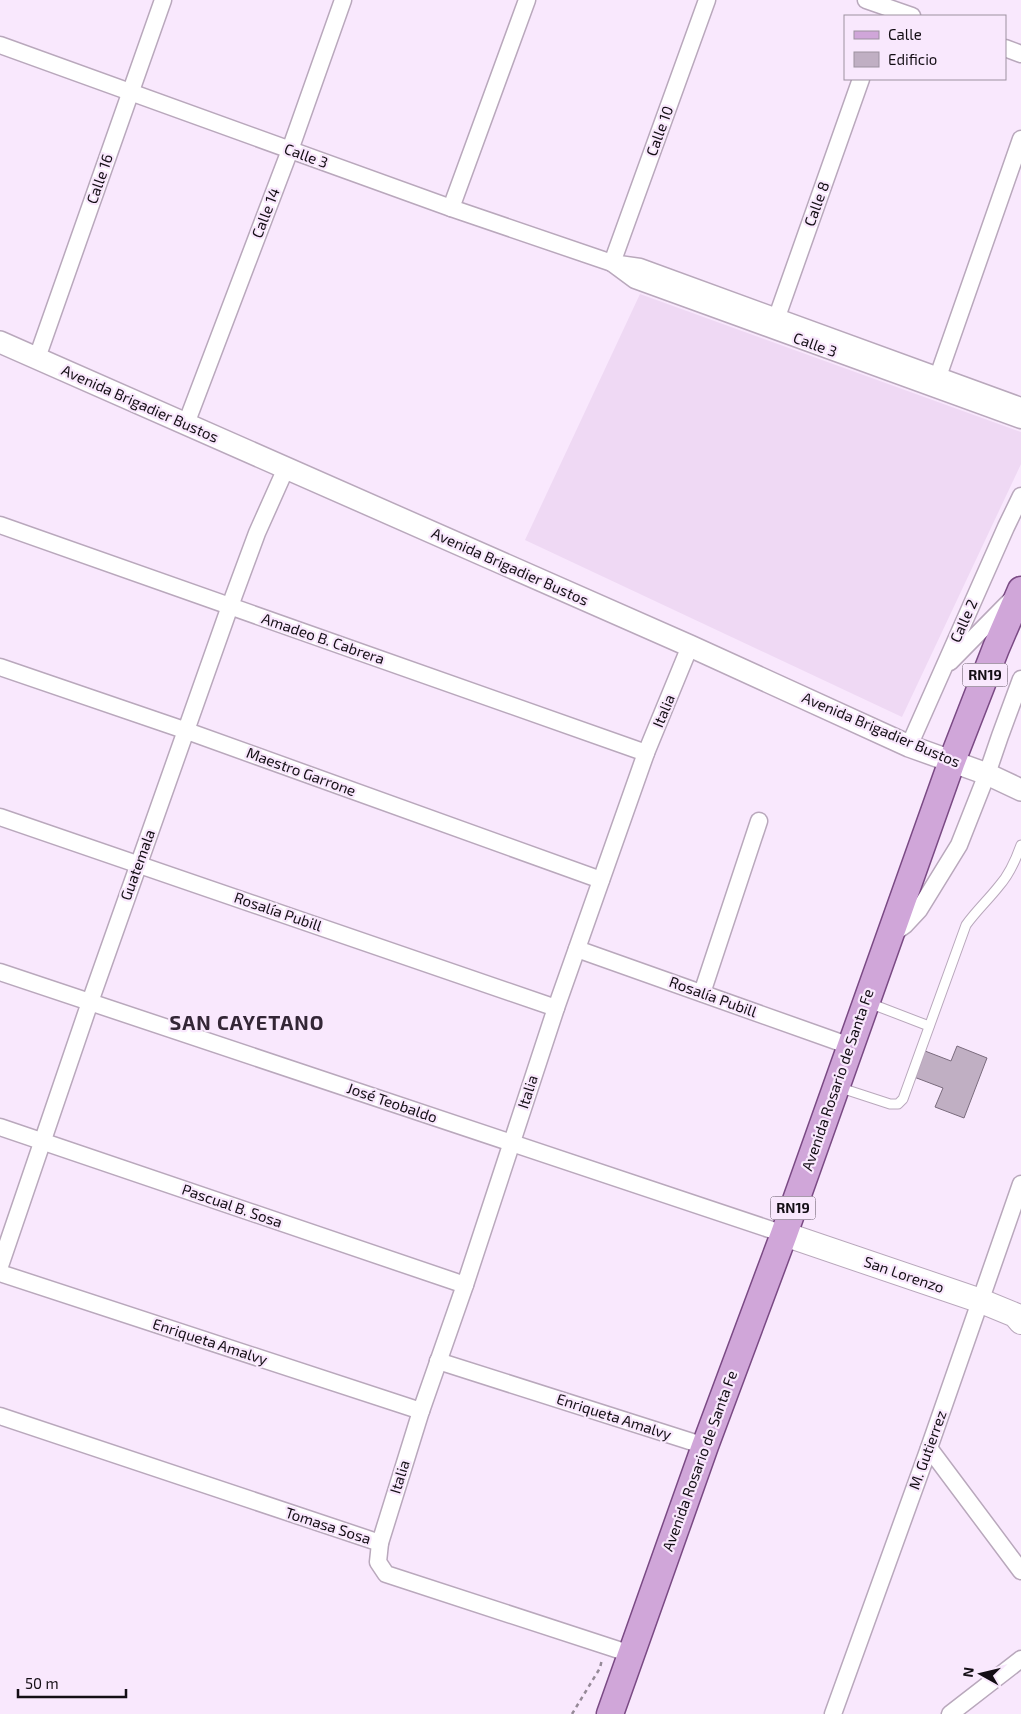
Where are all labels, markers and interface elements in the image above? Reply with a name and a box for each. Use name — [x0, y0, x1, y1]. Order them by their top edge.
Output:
legend — [844, 15, 1006, 80]
text: Calle — [888, 25, 922, 43]
text: Edificio — [888, 50, 937, 68]
street label: Calle 10 — [642, 103, 676, 158]
street label: Calle 3 — [282, 139, 331, 171]
street label: Calle 16 — [82, 151, 116, 206]
street label: Calle 8 — [800, 179, 832, 228]
street label: Calle 14 — [247, 185, 283, 240]
street label: Calle 3 — [791, 328, 840, 360]
street label: Avenida Brigadier Bustos — [59, 360, 222, 446]
street label: Avenida Brigadier Bustos — [429, 523, 592, 609]
street label: Calle 2 — [946, 596, 981, 645]
street label: Amadeo B. Cabrera — [260, 609, 387, 668]
road number: RN19 — [962, 664, 1008, 686]
street label: Avenida Brigadier Bustos — [800, 688, 963, 771]
street label: Italia — [648, 691, 678, 730]
street label: Maestro Garrone — [244, 743, 359, 799]
street label: Guatemala — [116, 827, 158, 903]
street label: Rosalía Pubill — [232, 888, 325, 935]
street label: Rosalía Pubill — [667, 972, 760, 1020]
street label: Avenida Rosario de Santa Fe — [797, 986, 877, 1173]
district label: SAN CAYETANO — [170, 1010, 324, 1034]
street label: Italia — [513, 1073, 541, 1111]
street label: José Teobaldo — [345, 1078, 440, 1126]
street label: Pascual B. Sosa — [180, 1179, 285, 1231]
road number: RN19 — [770, 1196, 816, 1220]
street label: San Lorenzo — [862, 1252, 947, 1296]
street label: Enriqueta Amalvy — [151, 1314, 270, 1368]
street label: Avenida Rosario de Santa Fe — [658, 1368, 740, 1554]
street label: Enriqueta Amalvy — [555, 1389, 674, 1443]
street label: M. Gutierrez — [904, 1408, 950, 1492]
street label: Italia — [385, 1458, 413, 1496]
street label: Tomasa Sosa — [283, 1503, 373, 1547]
north arrow — [956, 1649, 1006, 1699]
scale bar — [18, 1666, 125, 1698]
text: N — [959, 1666, 977, 1678]
text: 50 m — [25, 1674, 59, 1692]

